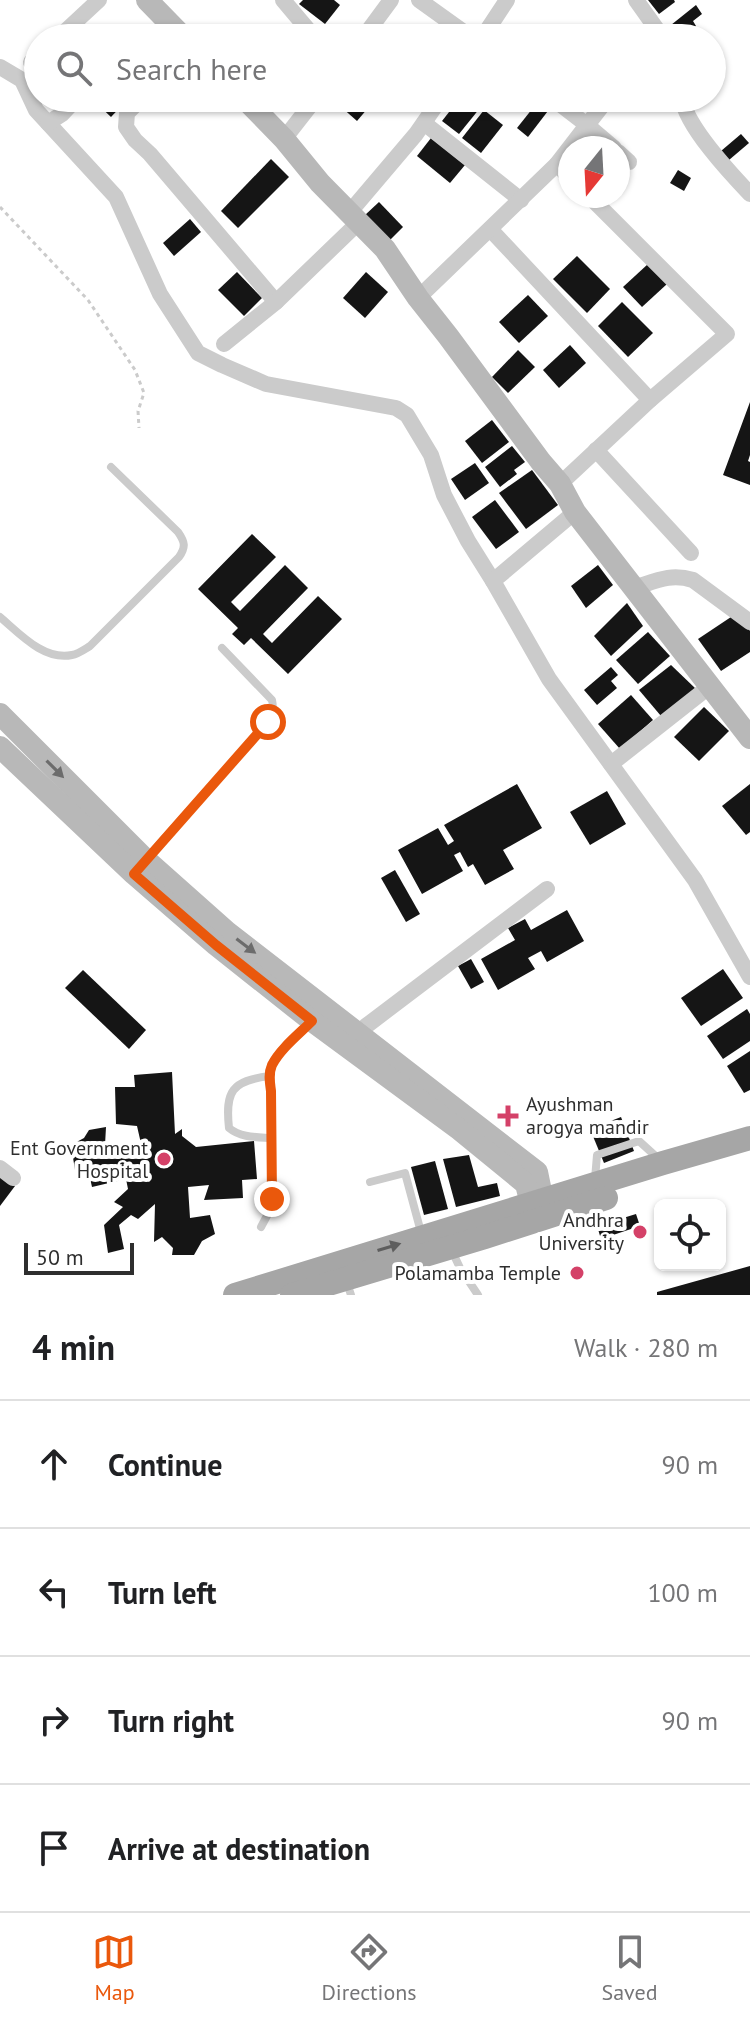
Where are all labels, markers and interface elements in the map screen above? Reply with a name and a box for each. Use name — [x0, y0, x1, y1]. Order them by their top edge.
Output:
search box — [24, 24, 726, 112]
icon: search — [52, 46, 96, 90]
text: Search here — [116, 49, 267, 88]
north arrow — [558, 136, 630, 208]
route start — [250, 704, 286, 740]
one-way arrow — [45, 760, 64, 778]
one-way arrow — [236, 937, 256, 953]
place label: Ayushman arogya mandir — [526, 1091, 649, 1140]
marker: Ayushman arogya mandir — [497, 1105, 519, 1127]
place label: Ent Government Hospital — [10, 1135, 148, 1184]
marker: Ent Government Hospital — [155, 1150, 173, 1168]
route end — [254, 1181, 290, 1217]
map controls — [654, 1199, 726, 1271]
button: locate — [654, 1199, 726, 1271]
place label: Andhra University — [538, 1207, 625, 1256]
marker: Andhra University — [631, 1223, 649, 1241]
scale bar — [24, 1239, 134, 1275]
one-way arrow — [378, 1240, 402, 1253]
text: 50 m — [36, 1243, 84, 1271]
place label: Polamamba Temple — [394, 1260, 561, 1286]
marker: Polamamba Temple — [568, 1264, 586, 1282]
text: 4 min — [32, 1325, 115, 1369]
text: Walk · 280 m — [574, 1331, 718, 1364]
icon: ahead — [32, 1442, 76, 1486]
text: Continue — [108, 1445, 222, 1484]
text: 90 m — [662, 1448, 718, 1481]
icon: left — [32, 1570, 76, 1614]
text: Turn left — [108, 1573, 216, 1612]
text: 100 m — [647, 1576, 718, 1609]
icon: right — [32, 1698, 76, 1742]
text: Turn right — [108, 1701, 234, 1740]
text: 90 m — [662, 1704, 718, 1737]
icon: arrive — [32, 1826, 76, 1870]
text: Arrive at destination — [108, 1829, 370, 1868]
tab: Map — [92, 1930, 136, 2006]
tab: Directions — [321, 1930, 417, 2006]
tab: Saved — [602, 1930, 657, 2006]

